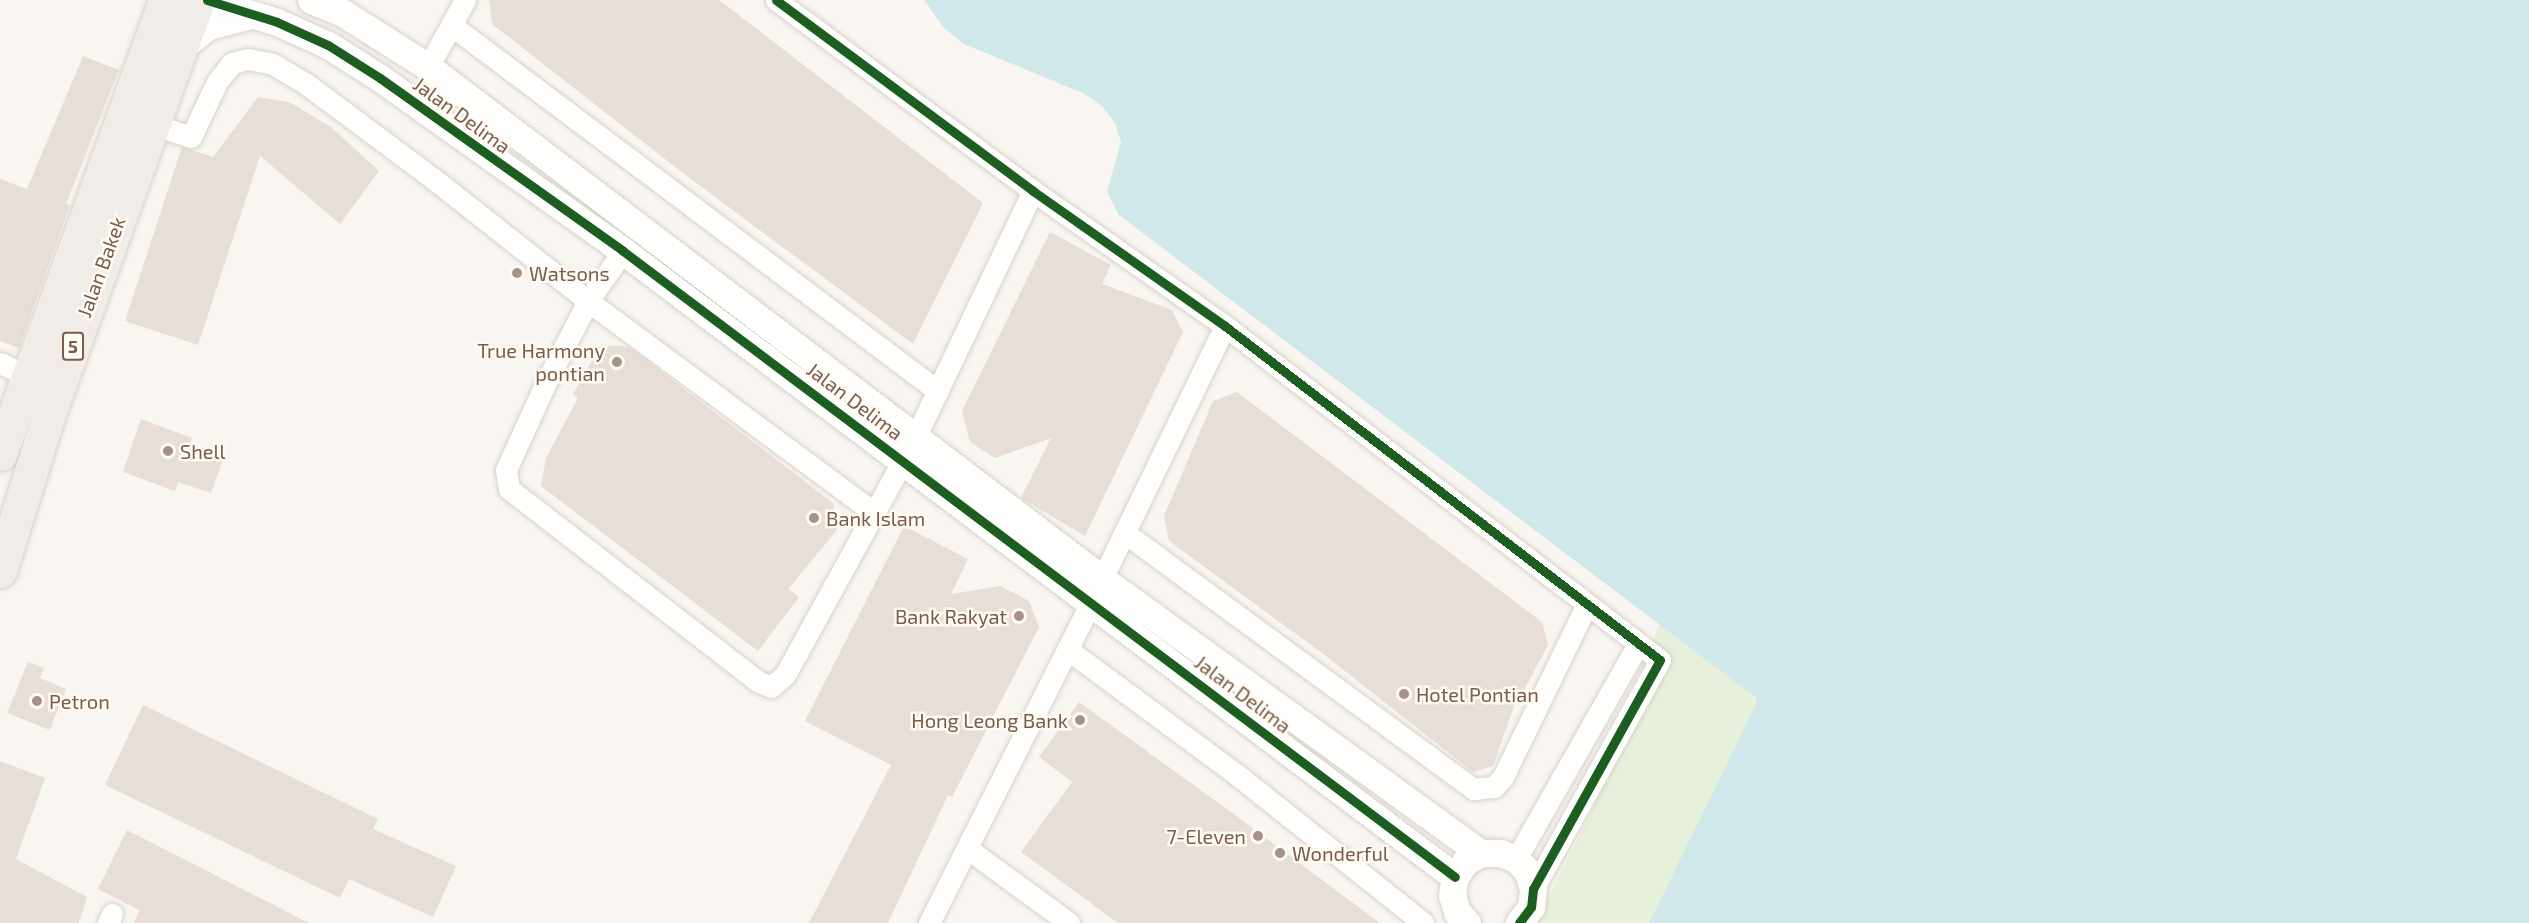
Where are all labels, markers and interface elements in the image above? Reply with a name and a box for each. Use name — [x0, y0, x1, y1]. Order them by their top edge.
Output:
street label: Jalan Delima — [409, 72, 515, 158]
street label: Jalan Bakek — [72, 214, 130, 320]
place label: Watsons — [529, 261, 610, 285]
marker: Watsons — [510, 266, 524, 280]
road number: 5 — [61, 331, 85, 361]
place label: True Harmony pontian — [477, 338, 605, 385]
marker: True Harmony pontian — [610, 355, 624, 369]
street label: Jalan Delima — [802, 357, 908, 445]
place label: Shell — [180, 439, 225, 463]
marker: Shell — [161, 444, 175, 458]
place label: Bank Islam — [826, 506, 925, 530]
marker: Bank Islam — [807, 511, 821, 525]
place label: Bank Rakyat — [895, 604, 1007, 628]
marker: Bank Rakyat — [1012, 609, 1026, 623]
street label: Jalan Delima — [1190, 650, 1296, 738]
place label: Hotel Pontian — [1416, 682, 1539, 706]
marker: Hotel Pontian — [1397, 687, 1411, 701]
place label: Petron — [49, 689, 110, 713]
marker: Petron — [30, 694, 44, 708]
place label: Hong Leong Bank — [911, 708, 1068, 732]
marker: Hong Leong Bank — [1073, 713, 1087, 727]
place label: 7-Eleven — [1167, 824, 1246, 848]
marker: 7-Eleven — [1251, 829, 1265, 843]
place label: Wonderful — [1292, 841, 1389, 865]
marker: Wonderful — [1273, 846, 1287, 860]

